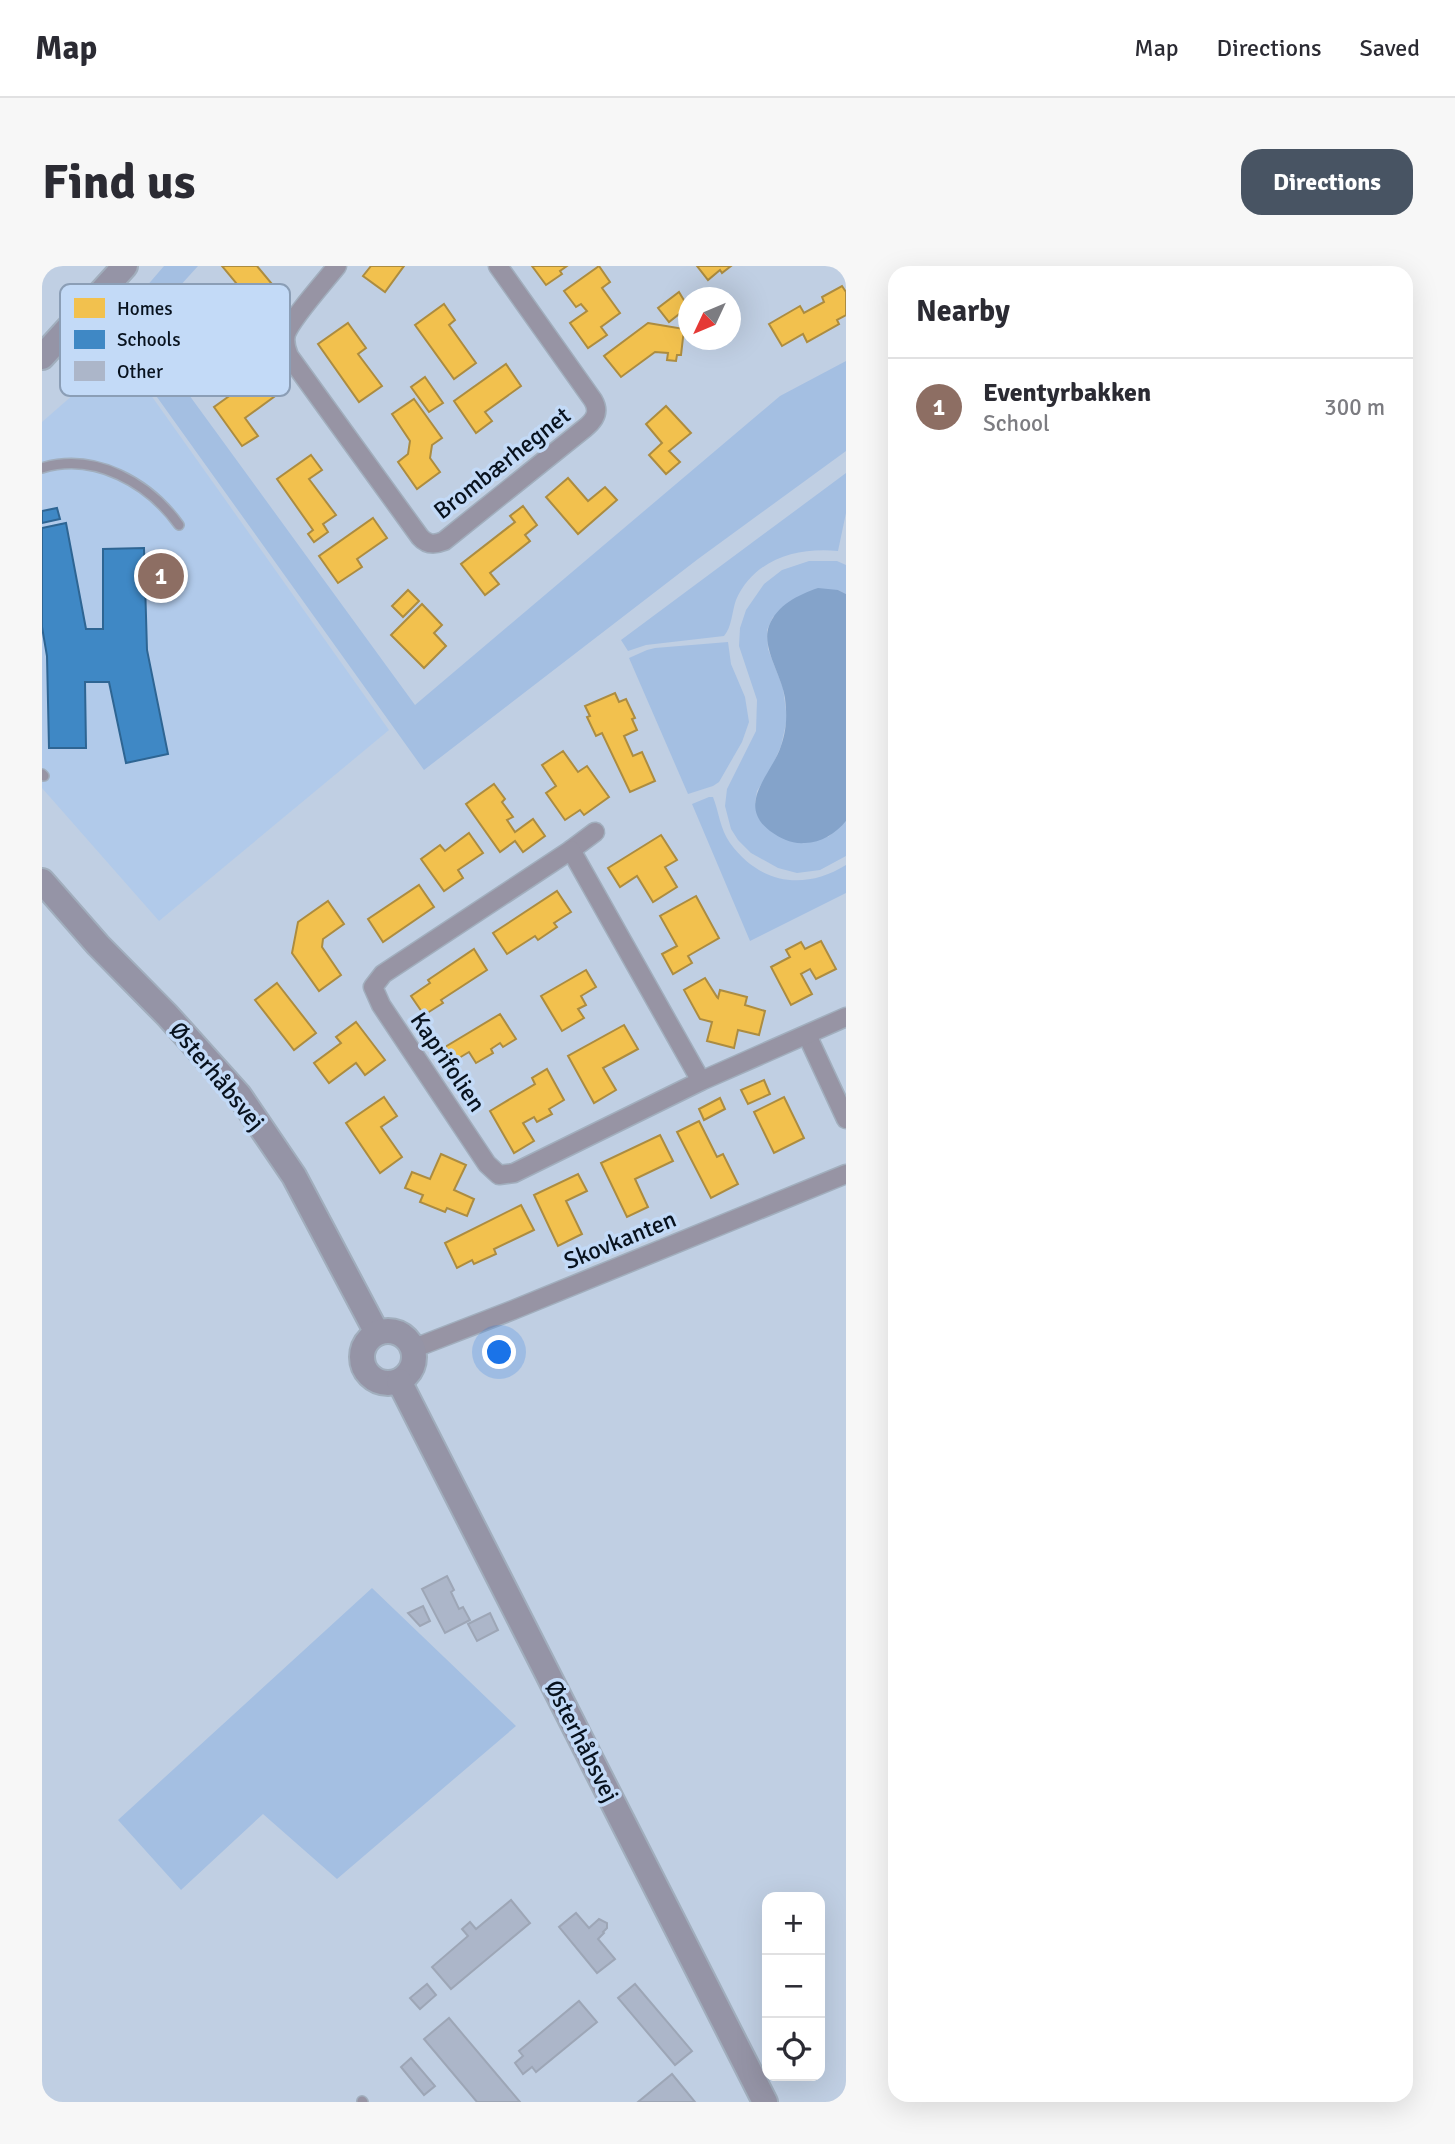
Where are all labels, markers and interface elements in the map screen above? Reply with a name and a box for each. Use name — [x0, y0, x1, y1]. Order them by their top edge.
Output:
text: Map — [35, 28, 97, 69]
text: Map — [1134, 33, 1179, 63]
text: Directions — [1217, 33, 1322, 63]
text: Saved — [1360, 33, 1420, 63]
button: Directions — [1241, 149, 1413, 215]
text: Find us — [42, 152, 195, 212]
legend — [60, 284, 290, 396]
north arrow — [678, 287, 741, 350]
text: Nearby — [916, 293, 1010, 330]
text: Homes — [117, 297, 173, 321]
text: Schools — [117, 328, 181, 352]
text: Other — [117, 360, 163, 384]
text: Eventyrbakken — [983, 377, 1151, 409]
text: 1 — [933, 393, 945, 422]
text: 300 m — [1324, 393, 1385, 422]
street label: Brombærhegnet — [427, 400, 577, 526]
text: School — [983, 409, 1050, 438]
pin: 1 — [138, 550, 184, 602]
street label: Kaprifolien — [404, 1006, 492, 1118]
street label: Østerhåbsvej — [163, 1015, 271, 1137]
street label: Skovkanten — [559, 1204, 681, 1276]
your location — [482, 1335, 516, 1369]
street label: Østerhåbsvej — [538, 1675, 626, 1807]
map controls — [762, 1892, 825, 2081]
button: + — [762, 1892, 825, 1955]
button: − — [762, 1955, 825, 2018]
button: locate — [762, 2018, 825, 2081]

